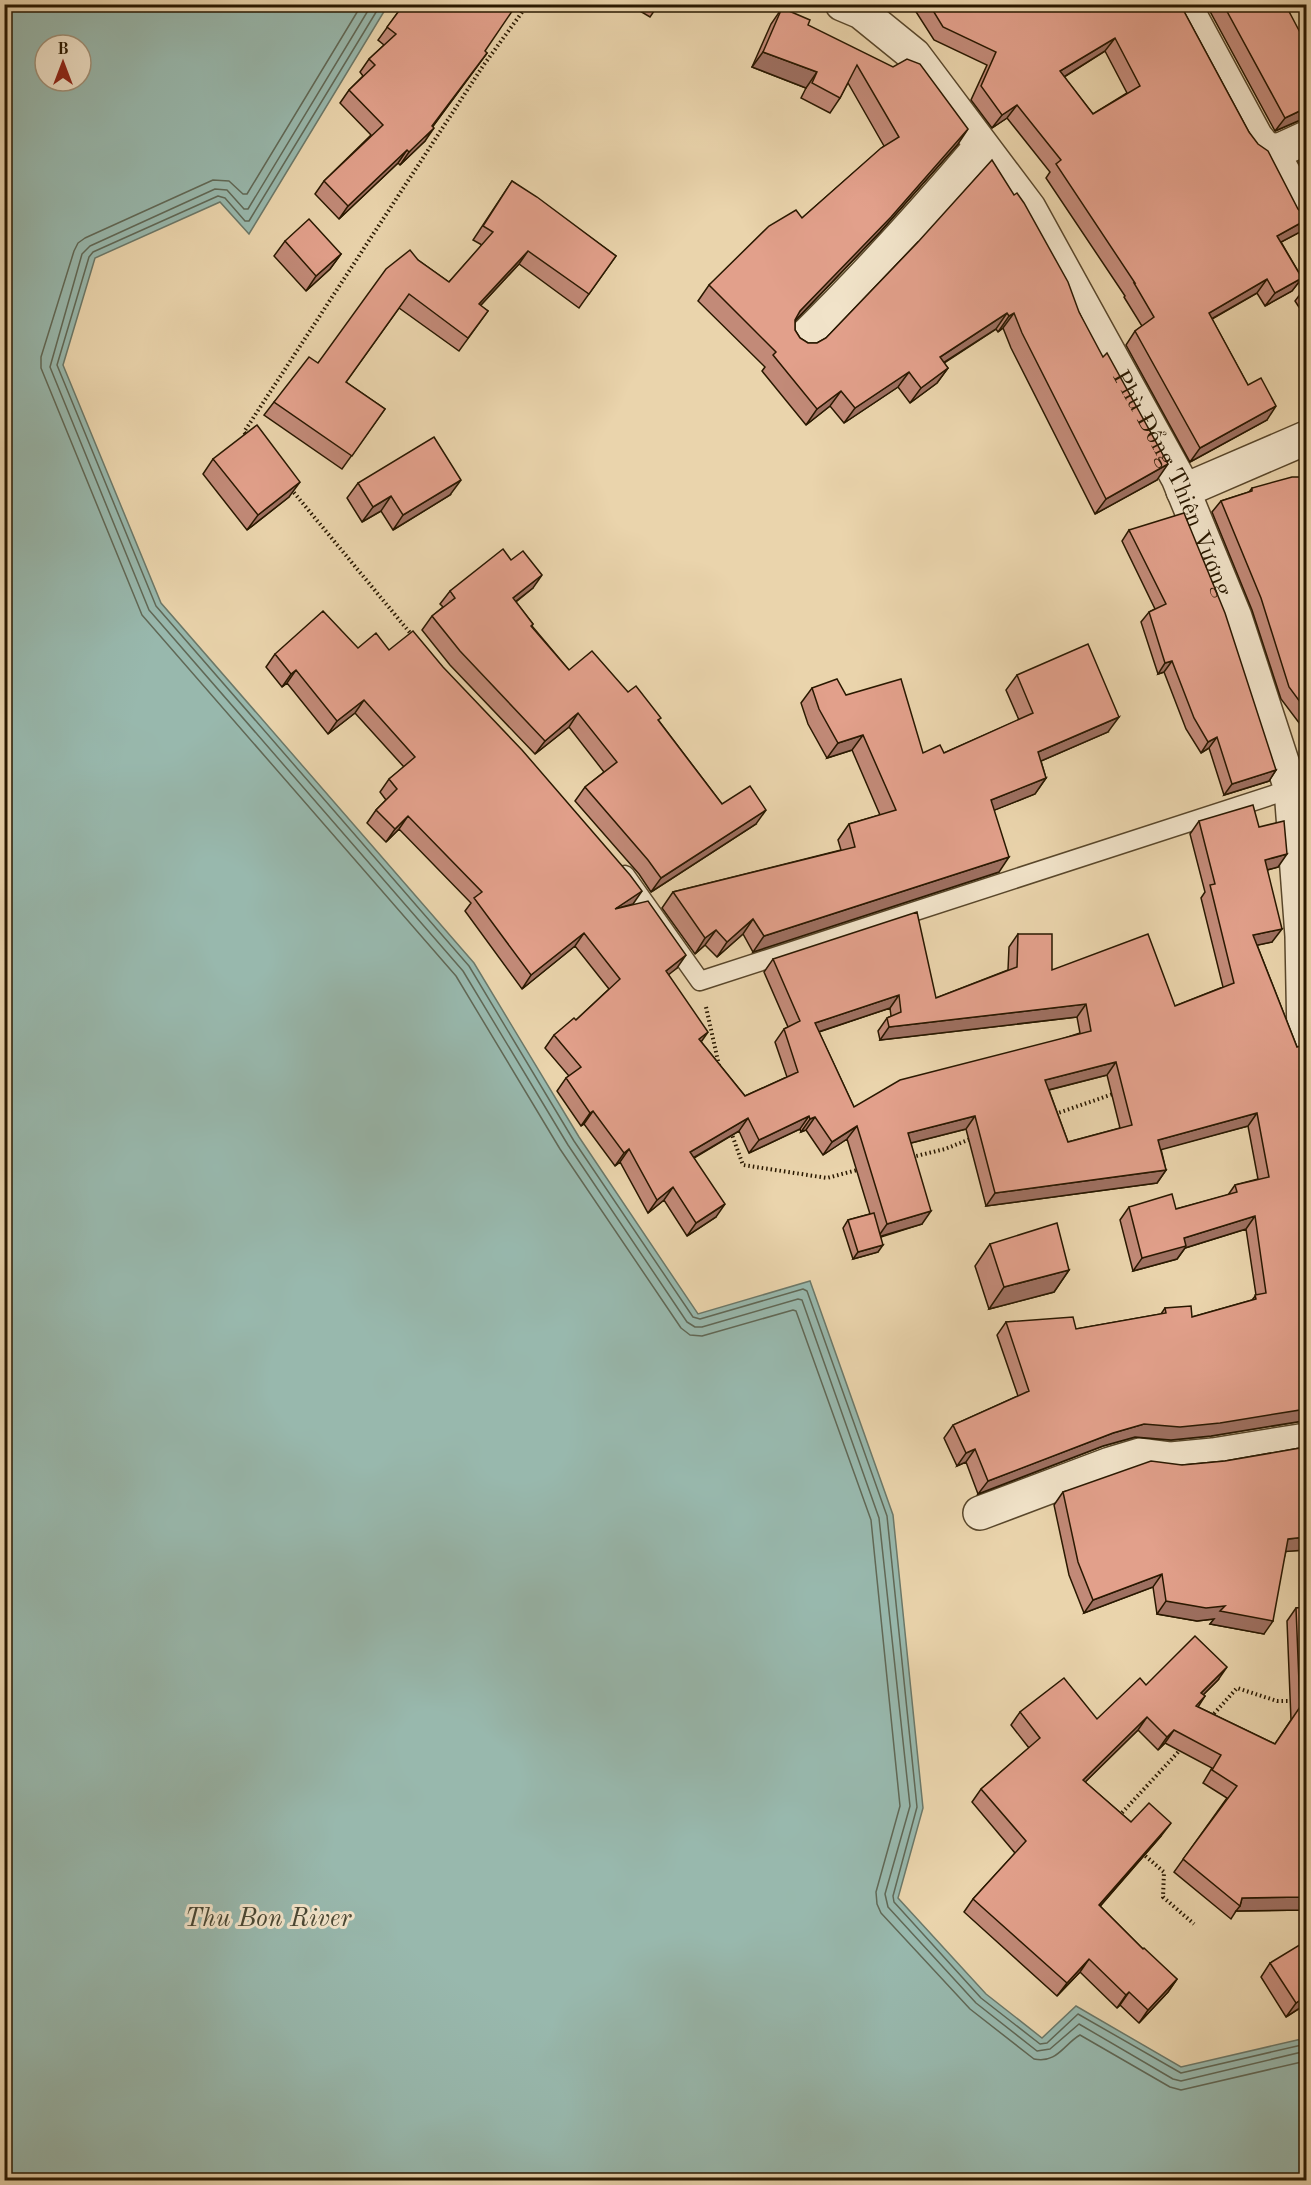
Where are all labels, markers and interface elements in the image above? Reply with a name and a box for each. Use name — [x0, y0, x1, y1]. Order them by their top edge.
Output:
north arrow — [33, 33, 93, 93]
text: B — [57, 42, 69, 58]
street label: Phù Đổng Thiên Vương — [1107, 367, 1235, 600]
water label: Thu Bon River — [184, 1906, 352, 1932]

